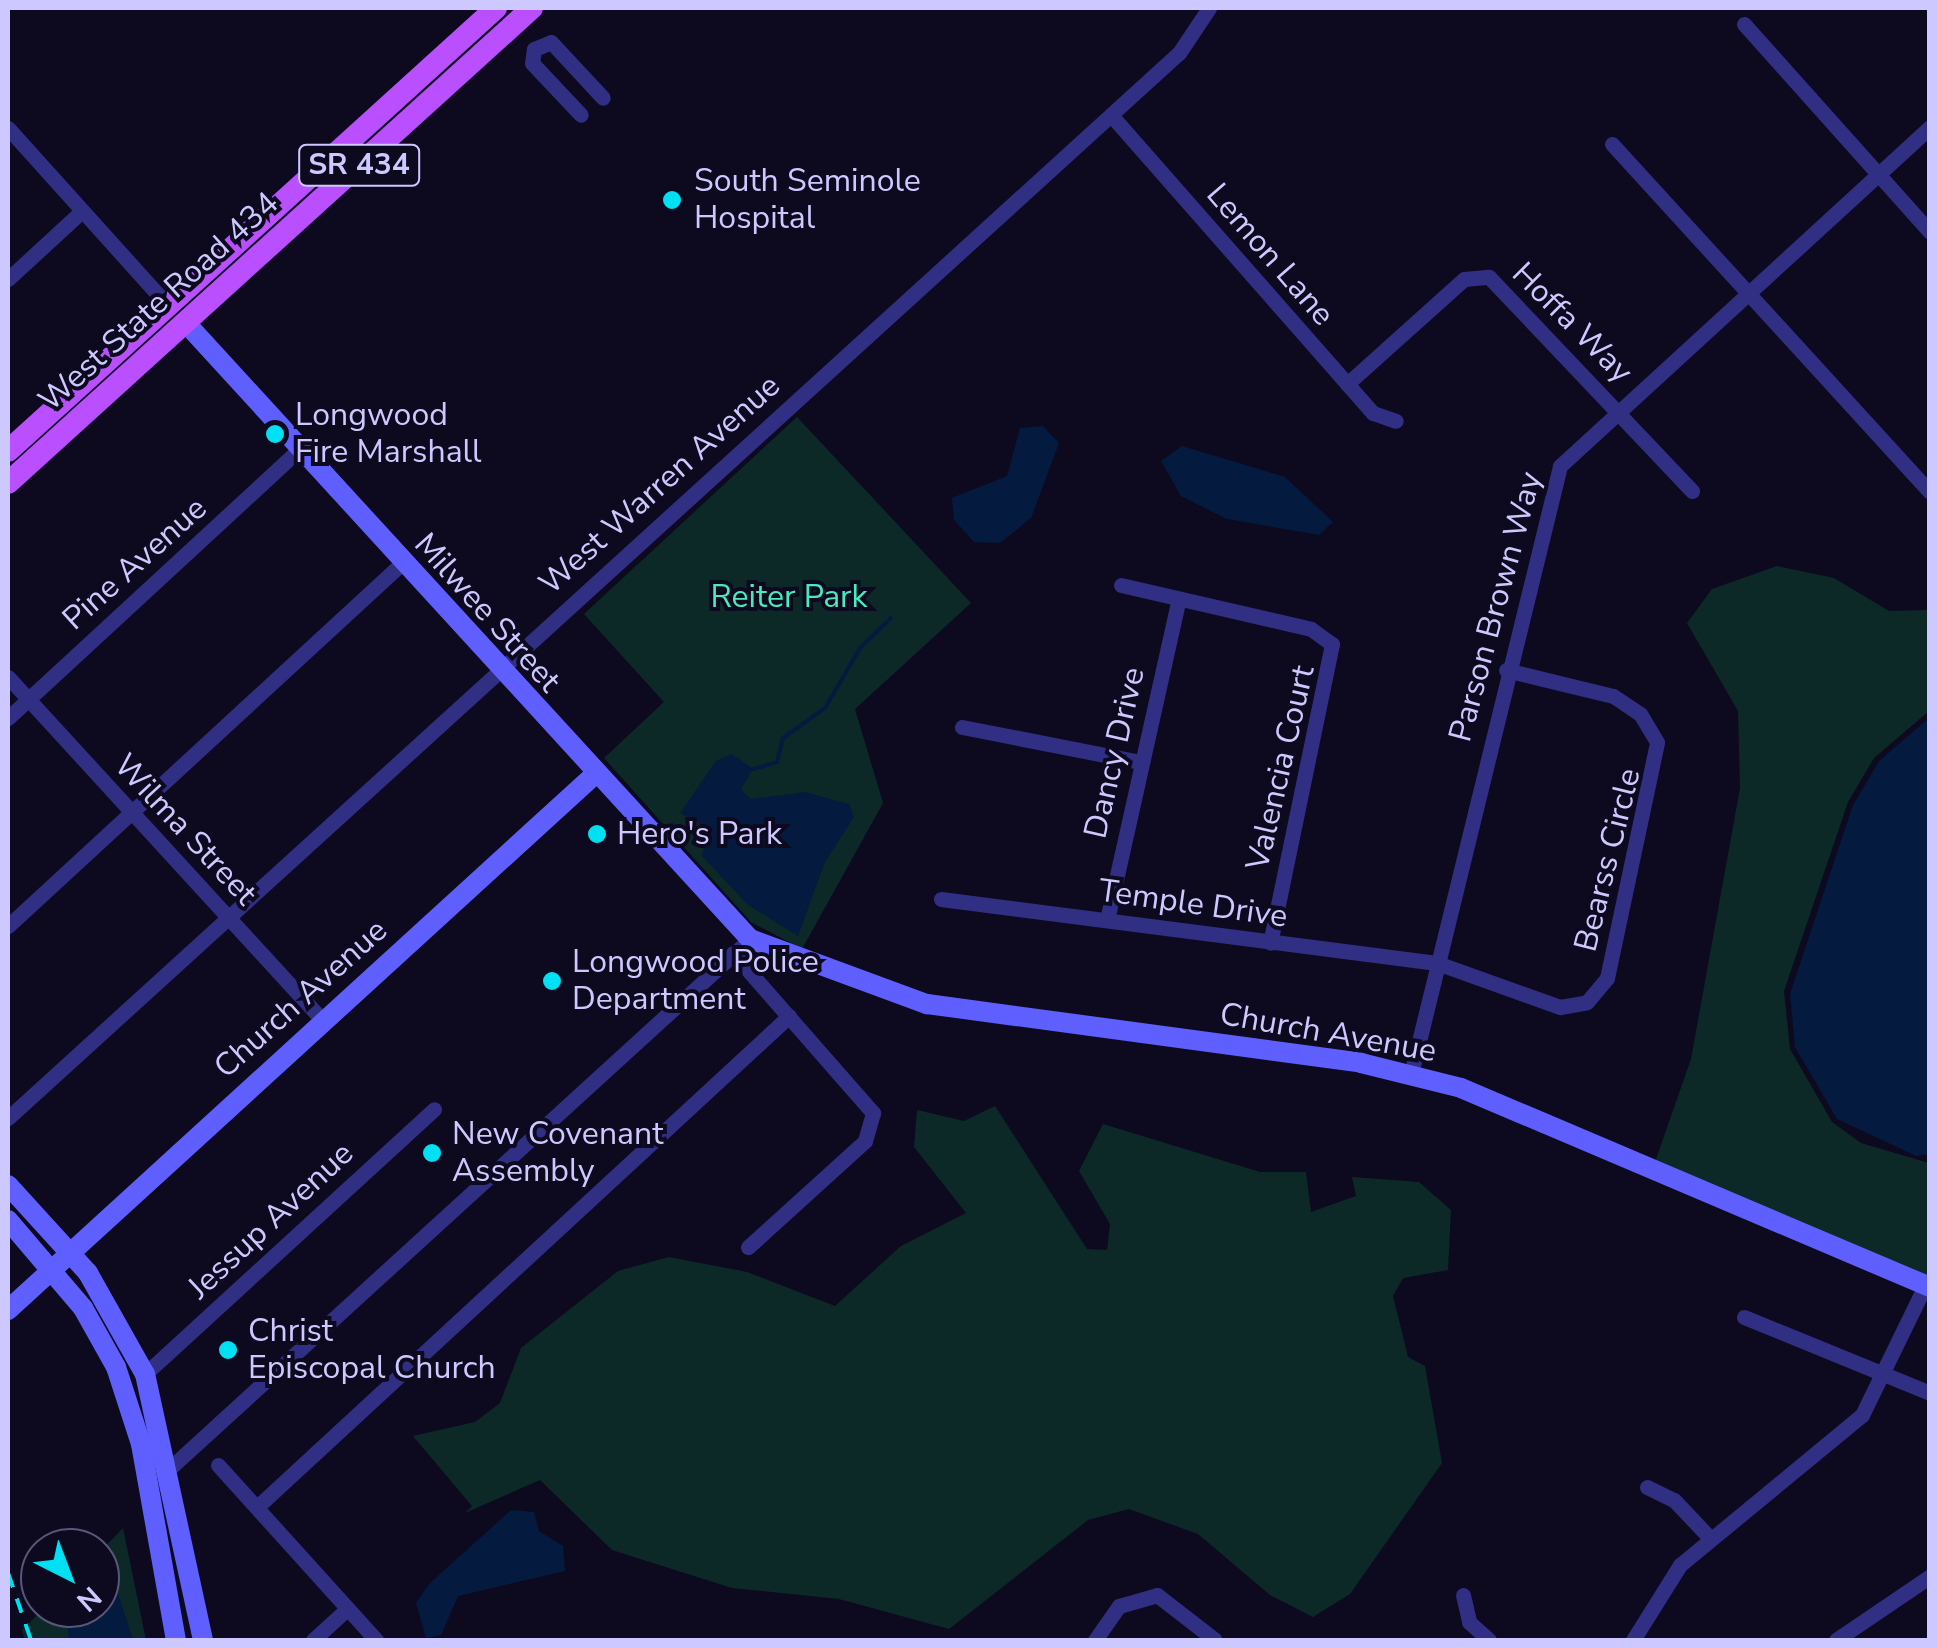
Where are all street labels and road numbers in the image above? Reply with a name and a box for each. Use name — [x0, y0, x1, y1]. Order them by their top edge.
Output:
road number: SR 434 — [296, 140, 422, 190]
street label: Lemon Lane — [1198, 176, 1342, 334]
street label: West State Road 434 — [31, 184, 287, 420]
street label: Hoffa Way — [1504, 255, 1640, 391]
street label: West Warren Avenue — [532, 367, 788, 603]
street label: Parson Brown Way — [1442, 468, 1550, 746]
street label: Pine Avenue — [55, 490, 215, 638]
street label: Milwee Street — [406, 526, 568, 700]
street label: Valencia Court — [1239, 662, 1323, 874]
street label: Dancy Drive — [1077, 664, 1153, 842]
street label: Wilma Street — [105, 747, 265, 913]
street label: Bearss Circle — [1567, 764, 1649, 956]
street label: Temple Drive — [1096, 872, 1290, 936]
street label: Church Avenue — [207, 911, 395, 1087]
street label: Church Avenue — [1217, 995, 1439, 1071]
street label: Jessup Avenue — [180, 1135, 362, 1307]

